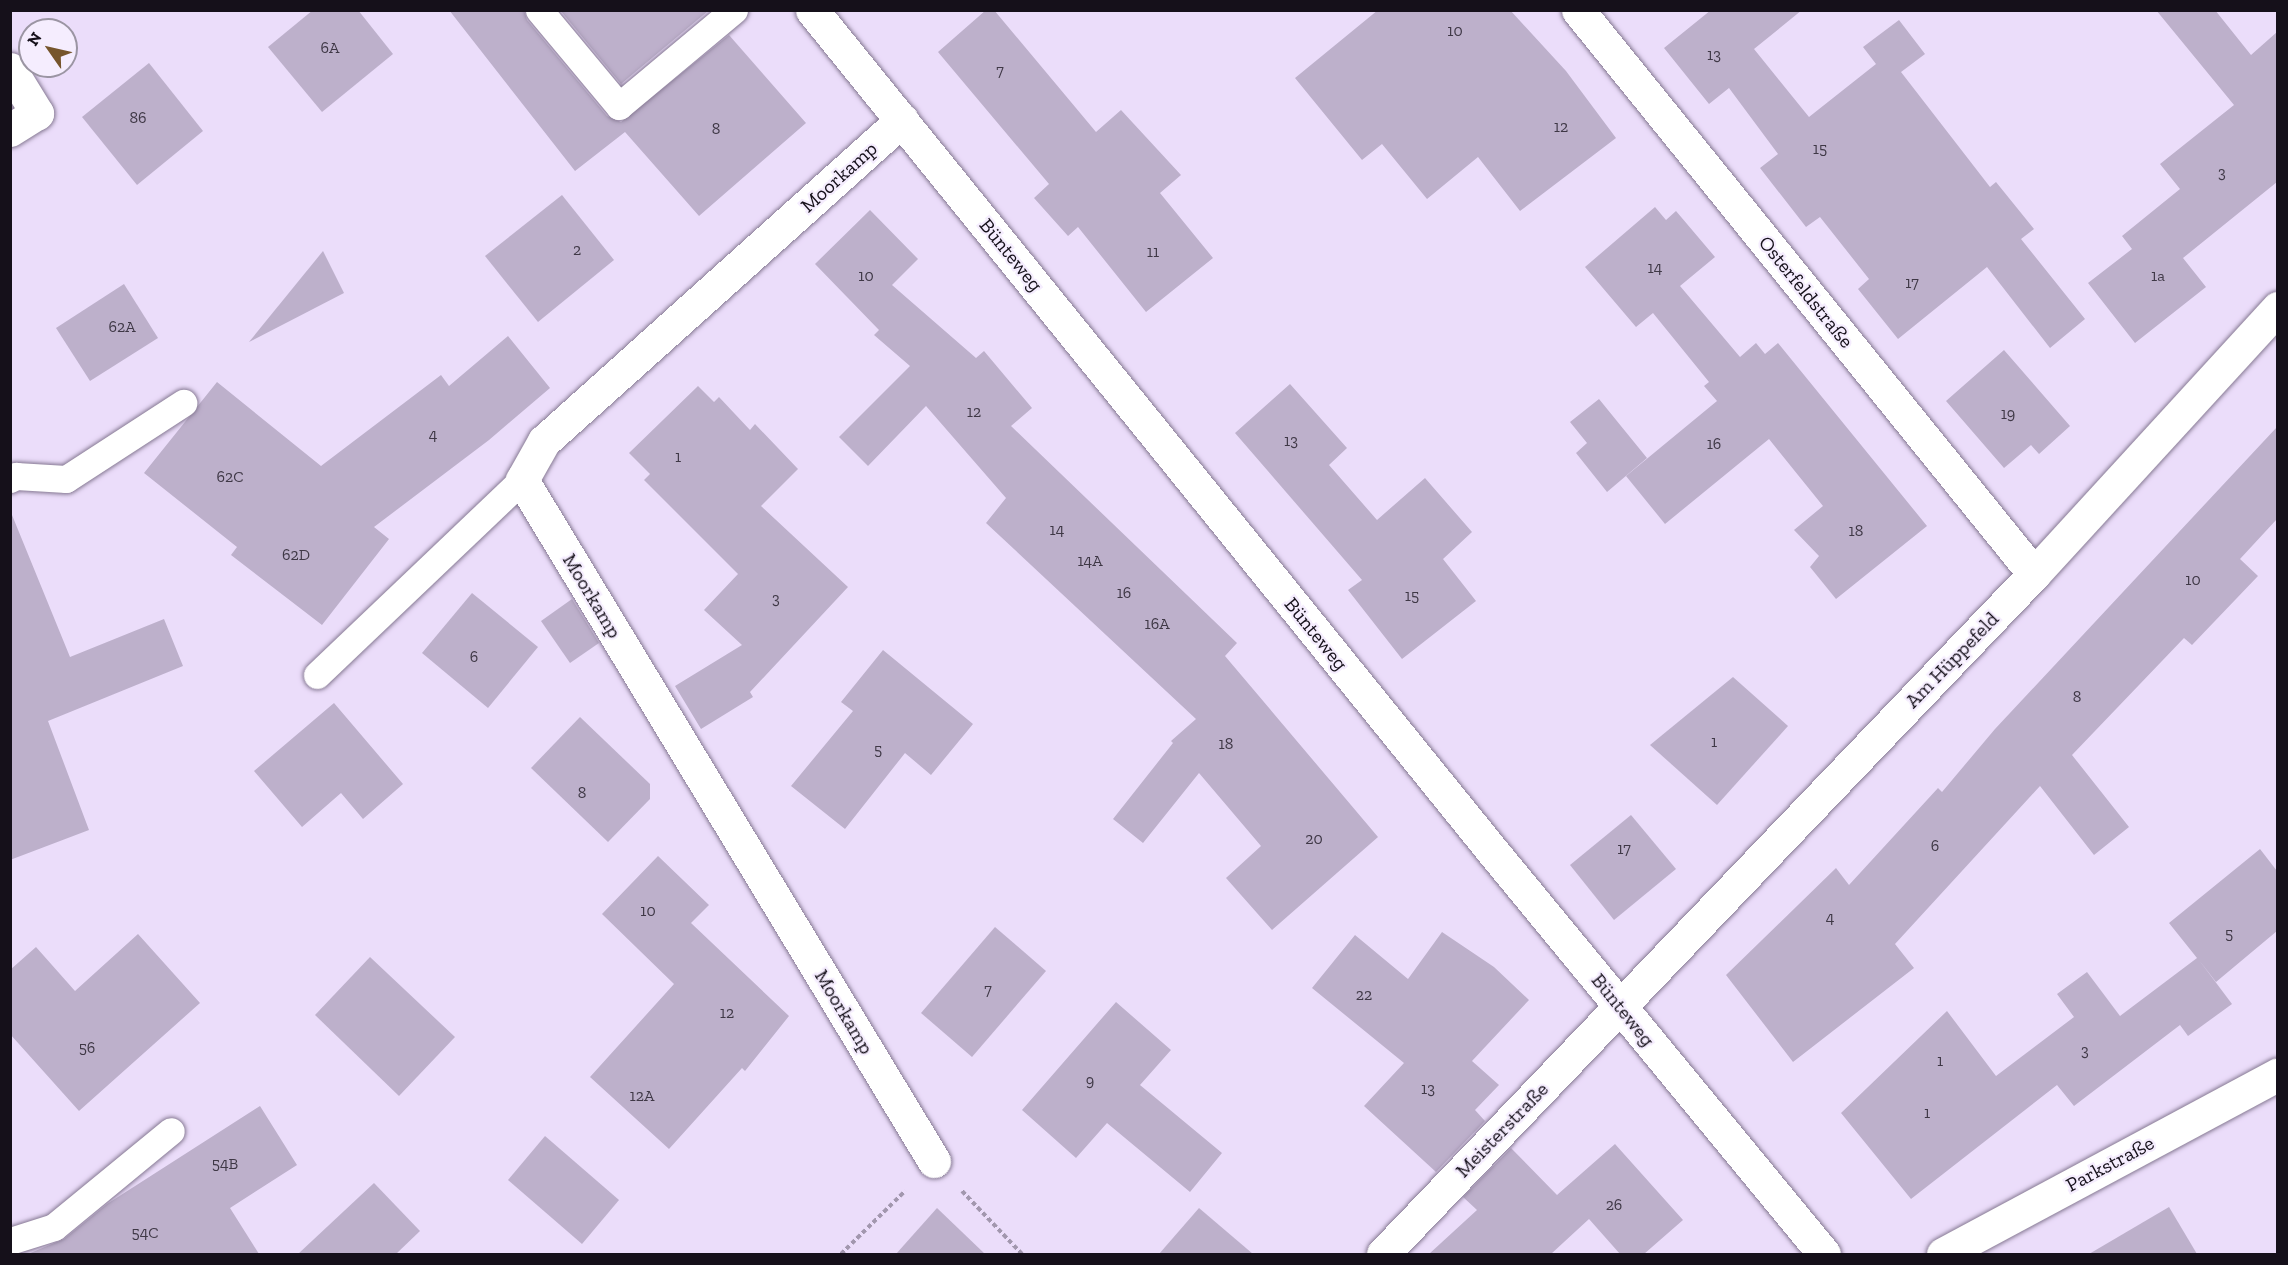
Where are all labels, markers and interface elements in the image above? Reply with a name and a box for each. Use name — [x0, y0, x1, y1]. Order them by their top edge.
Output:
north arrow — [18, 18, 78, 78]
house number: 10 — [1447, 21, 1463, 41]
text: N — [23, 28, 46, 49]
house number: 6A — [321, 38, 339, 58]
house number: 13 — [1707, 45, 1721, 65]
house number: 7 — [996, 61, 1004, 81]
house number: 86 — [129, 108, 147, 128]
house number: 12 — [1554, 117, 1568, 137]
house number: 8 — [712, 119, 720, 139]
street label: Moorkamp — [796, 137, 882, 217]
house number: 15 — [1813, 139, 1827, 159]
house number: 3 — [2218, 163, 2226, 183]
street label: Bünteweg — [974, 214, 1048, 296]
street label: Osterfeldstraße — [1754, 231, 1858, 353]
house number: 2 — [573, 240, 581, 260]
house number: 11 — [1147, 242, 1159, 262]
house number: 14 — [1648, 258, 1662, 278]
house number: 10 — [858, 266, 874, 286]
house number: 1a — [2151, 266, 2165, 286]
house number: 17 — [1905, 273, 1919, 293]
house number: 62A — [108, 317, 136, 337]
house number: 12 — [967, 402, 981, 422]
house number: 19 — [2001, 404, 2015, 424]
house number: 4 — [429, 425, 437, 445]
house number: 13 — [1284, 431, 1298, 451]
house number: 16 — [1707, 434, 1721, 454]
house number: 1 — [675, 447, 681, 467]
house number: 62C — [216, 467, 244, 487]
house number: 14 — [1050, 520, 1064, 540]
house number: 18 — [1849, 521, 1863, 541]
house number: 62D — [282, 545, 310, 565]
street label: Moorkamp — [557, 549, 627, 643]
house number: 14A — [1077, 551, 1103, 571]
house number: 10 — [2185, 570, 2201, 590]
house number: 16 — [1117, 583, 1131, 603]
house number: 15 — [1405, 586, 1419, 606]
house number: 3 — [772, 589, 780, 609]
street label: Bünteweg — [1279, 593, 1353, 675]
street label: Am Hüppefeld — [1900, 607, 2004, 713]
house number: 16A — [1144, 614, 1170, 634]
house number: 6 — [470, 647, 478, 667]
house number: 8 — [2073, 687, 2081, 707]
house number: 1 — [1711, 732, 1717, 752]
house number: 18 — [1219, 734, 1233, 754]
house number: 5 — [874, 740, 882, 760]
house number: 8 — [578, 783, 586, 803]
house number: 20 — [1305, 829, 1323, 849]
house number: 6 — [1931, 836, 1939, 856]
house number: 17 — [1617, 839, 1631, 859]
house number: 10 — [640, 901, 656, 921]
house number: 4 — [1826, 908, 1834, 928]
house number: 5 — [2225, 924, 2233, 944]
street label: Moorkamp — [809, 965, 879, 1059]
street label: Bünteweg — [1586, 969, 1660, 1051]
house number: 7 — [984, 980, 992, 1000]
house number: 22 — [1356, 985, 1372, 1005]
house number: 12 — [720, 1003, 734, 1023]
house number: 56 — [79, 1038, 95, 1058]
house number: 3 — [2081, 1041, 2089, 1061]
house number: 1 — [1937, 1051, 1943, 1071]
house number: 9 — [1086, 1071, 1094, 1091]
street label: Meisterstraße — [1451, 1077, 1553, 1183]
house number: 13 — [1421, 1079, 1435, 1099]
house number: 12A — [630, 1086, 654, 1106]
house number: 1 — [1924, 1103, 1930, 1123]
street label: Parkstraße — [2062, 1131, 2158, 1197]
house number: 54B — [212, 1154, 238, 1174]
house number: 26 — [1606, 1195, 1622, 1215]
house number: 54C — [132, 1223, 158, 1243]

